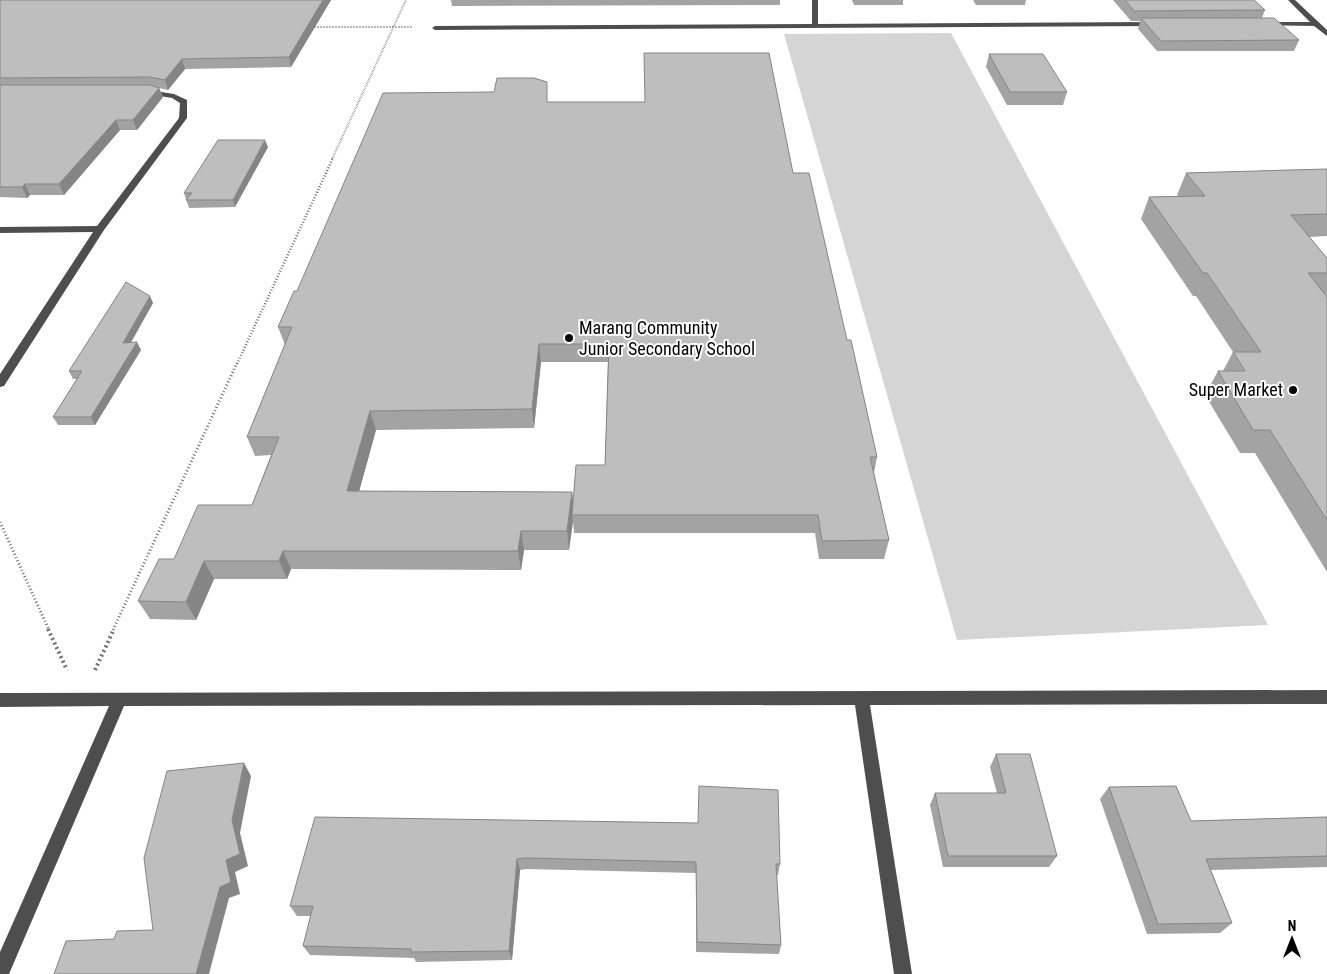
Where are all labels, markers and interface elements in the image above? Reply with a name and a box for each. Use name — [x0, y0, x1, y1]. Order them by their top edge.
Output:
place label: Marang Community Junior Secondary School — [579, 317, 755, 359]
marker: Marang Community Junior Secondary School — [563, 332, 575, 344]
place label: Super Market — [1189, 379, 1283, 400]
marker: Super Market — [1287, 384, 1299, 396]
north arrow — [1267, 914, 1317, 964]
text: N — [1288, 918, 1296, 934]

